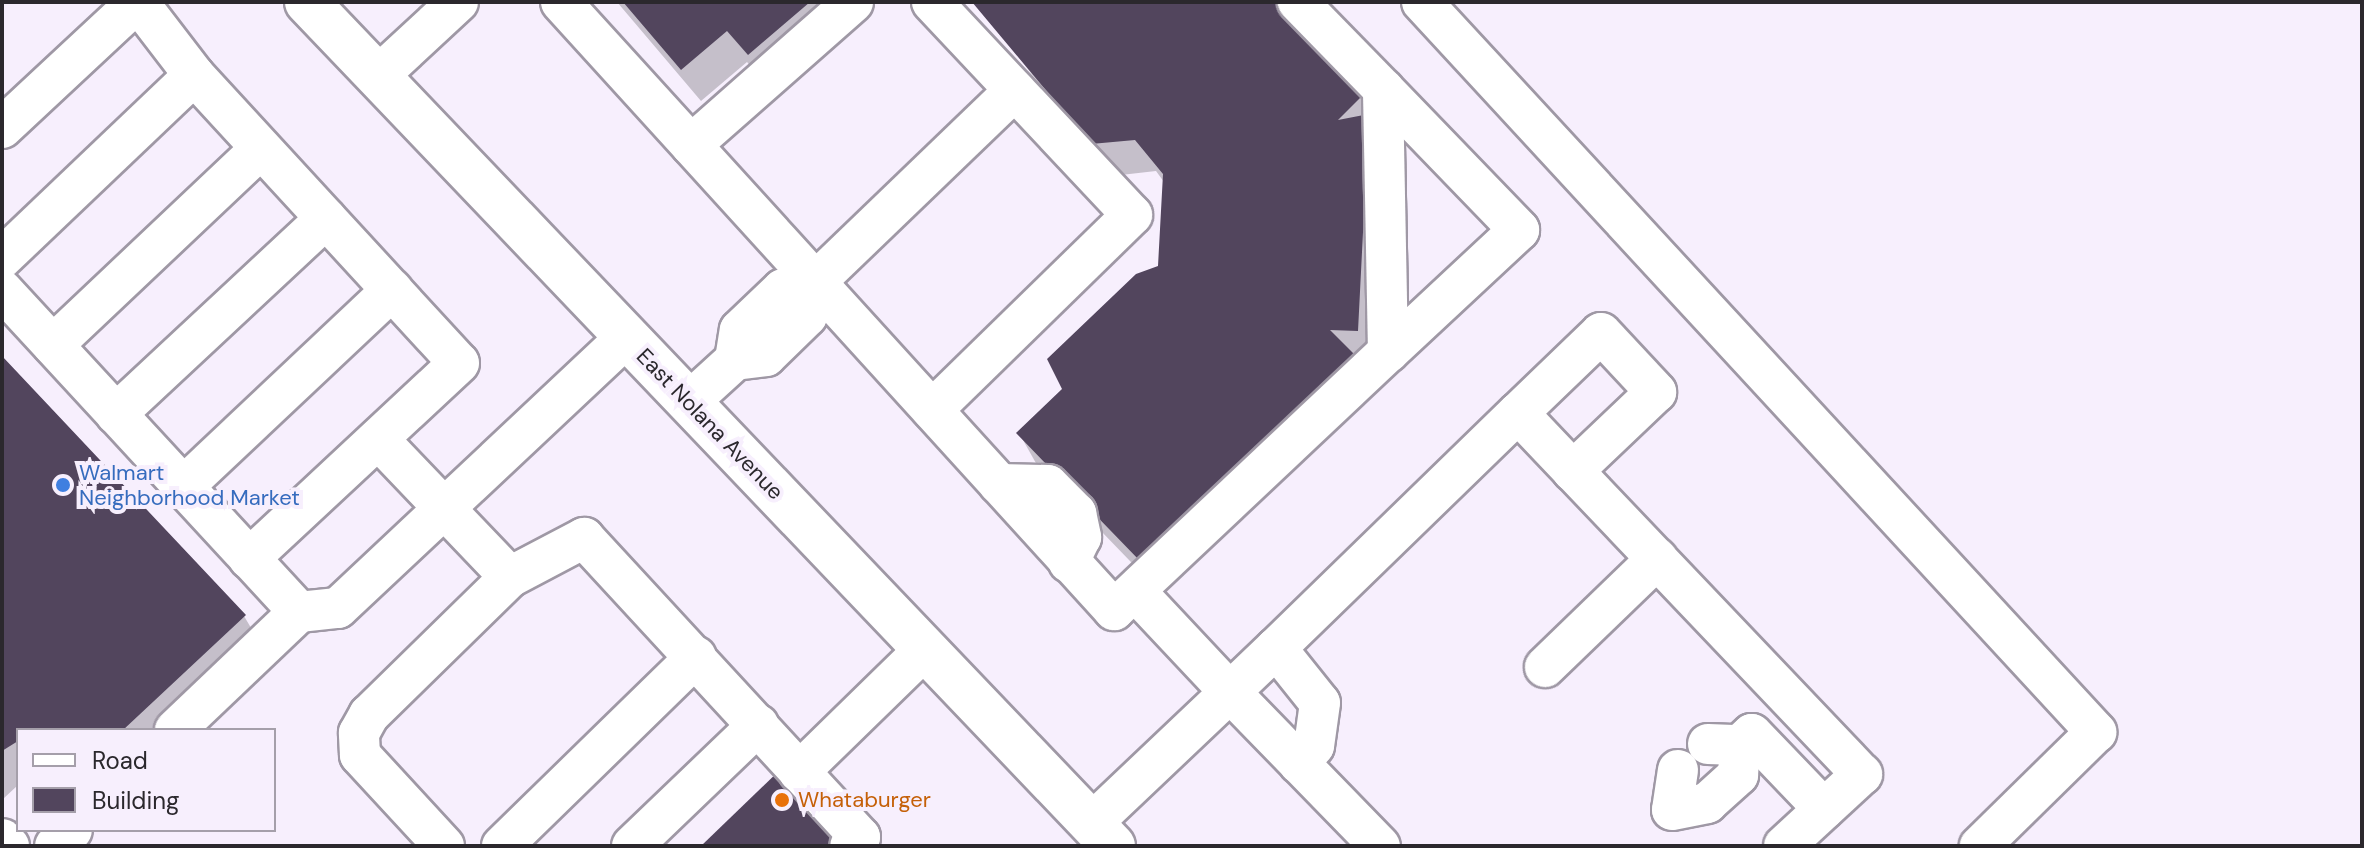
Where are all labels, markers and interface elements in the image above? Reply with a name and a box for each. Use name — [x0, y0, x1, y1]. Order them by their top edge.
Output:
street label: East Nolana Avenue — [631, 343, 789, 505]
place label: Walmart Neighborhood Market — [79, 459, 300, 510]
marker: Walmart Neighborhood Market — [54, 476, 72, 494]
legend — [16, 728, 276, 832]
text: Road — [92, 745, 148, 776]
text: Building — [92, 785, 179, 816]
place label: Whataburger — [798, 787, 931, 813]
marker: Whataburger — [773, 791, 791, 809]

